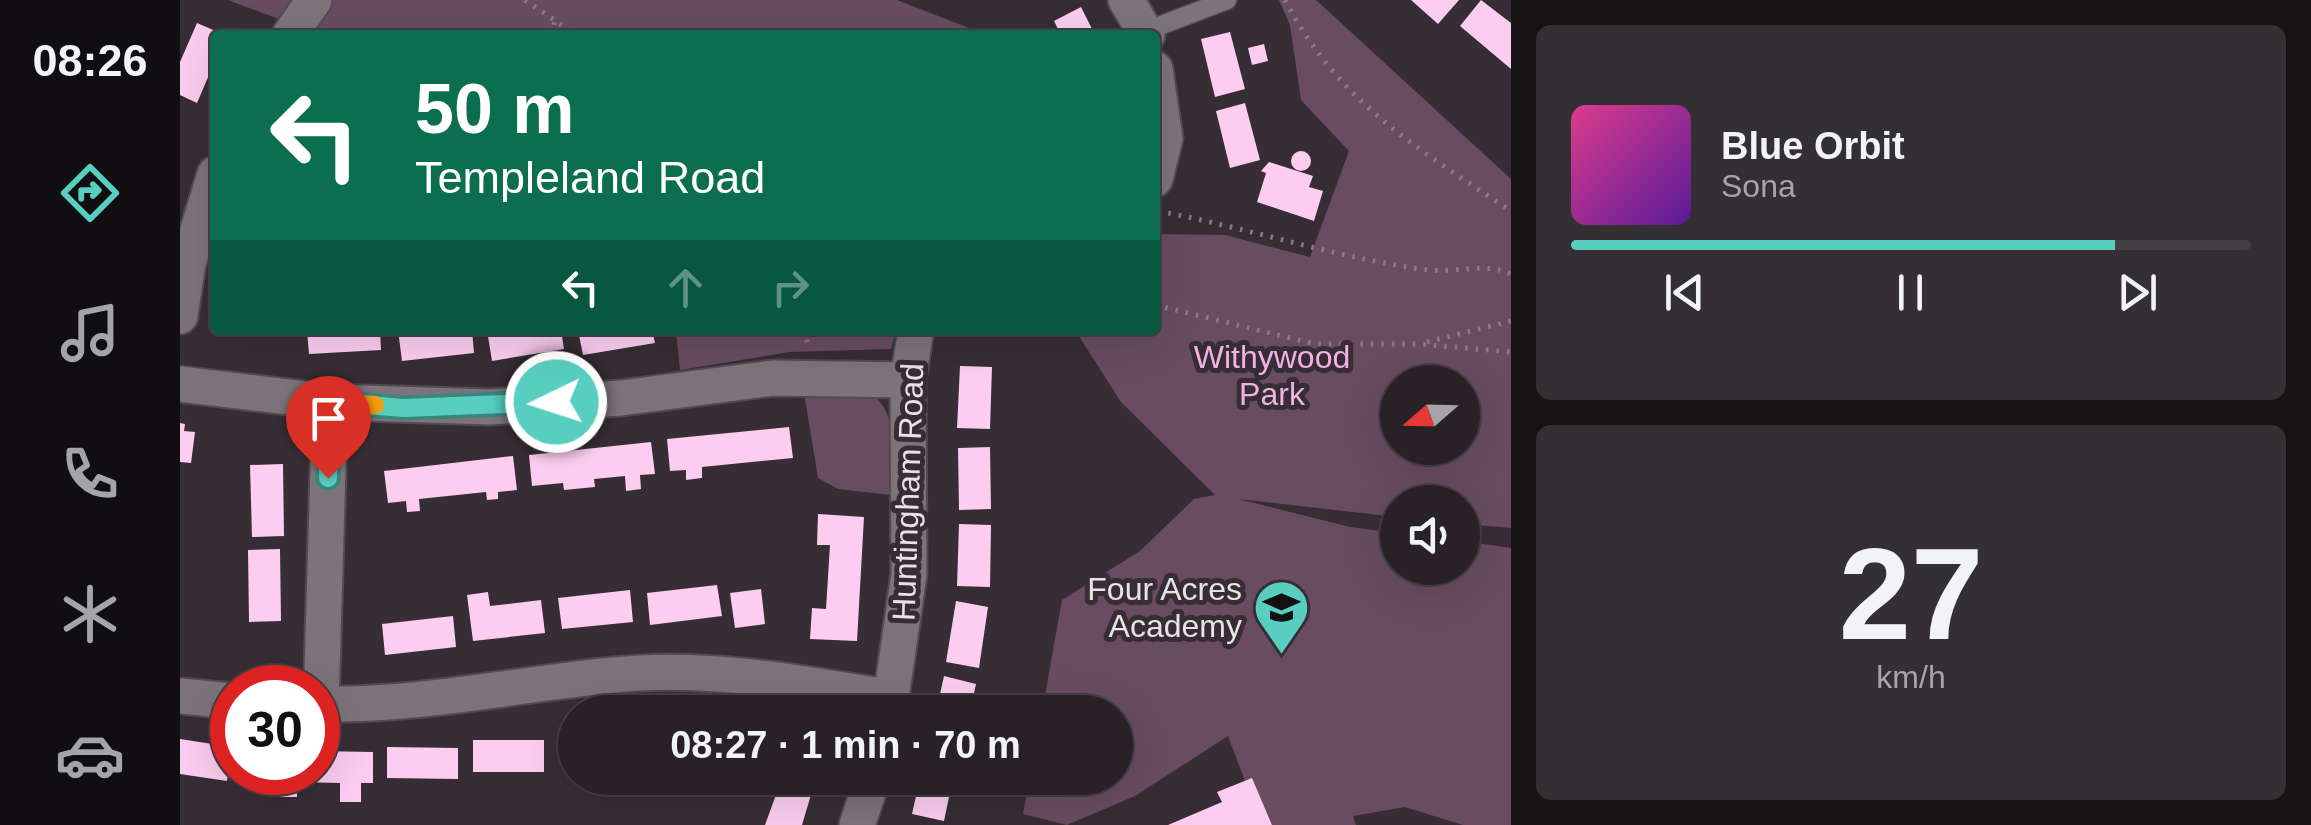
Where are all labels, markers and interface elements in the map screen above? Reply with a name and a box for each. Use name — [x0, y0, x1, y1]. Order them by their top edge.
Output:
text: 08:26 — [32, 35, 148, 86]
icon: left — [250, 70, 380, 200]
text: 50 m — [415, 70, 575, 148]
text: Blue Orbit — [1721, 125, 1905, 167]
text: Templeland Road — [415, 152, 765, 203]
icon: directions — [55, 158, 125, 228]
text: Sona — [1721, 168, 1796, 204]
icon: left — [553, 260, 608, 315]
icon: ahead — [658, 260, 713, 315]
icon: right — [763, 260, 818, 315]
icon: previous — [1657, 265, 1712, 320]
icon: pause — [1883, 265, 1938, 320]
icon: next — [2110, 265, 2165, 320]
icon: music — [55, 298, 125, 368]
park label: Withywood Park — [1194, 339, 1350, 412]
position arrow — [504, 350, 608, 454]
street label: Huntingham Road — [886, 362, 930, 622]
north arrow — [1380, 365, 1480, 465]
map controls — [1380, 365, 1480, 585]
pin — [286, 376, 371, 479]
icon: arrive — [301, 391, 356, 446]
icon: phone — [55, 439, 125, 509]
button: sound — [1380, 485, 1480, 585]
text: 27 — [1839, 521, 1983, 667]
place label: Four Acres Academy — [1087, 571, 1242, 644]
school or university icon: Four Acres Academy — [1251, 577, 1311, 656]
icon: climate — [55, 579, 125, 649]
text: km/h — [1876, 659, 1946, 695]
speed limit sign: 30 — [210, 665, 340, 795]
icon: car — [55, 720, 125, 790]
text: 08:27 · 1 min · 70 m — [670, 724, 1021, 766]

